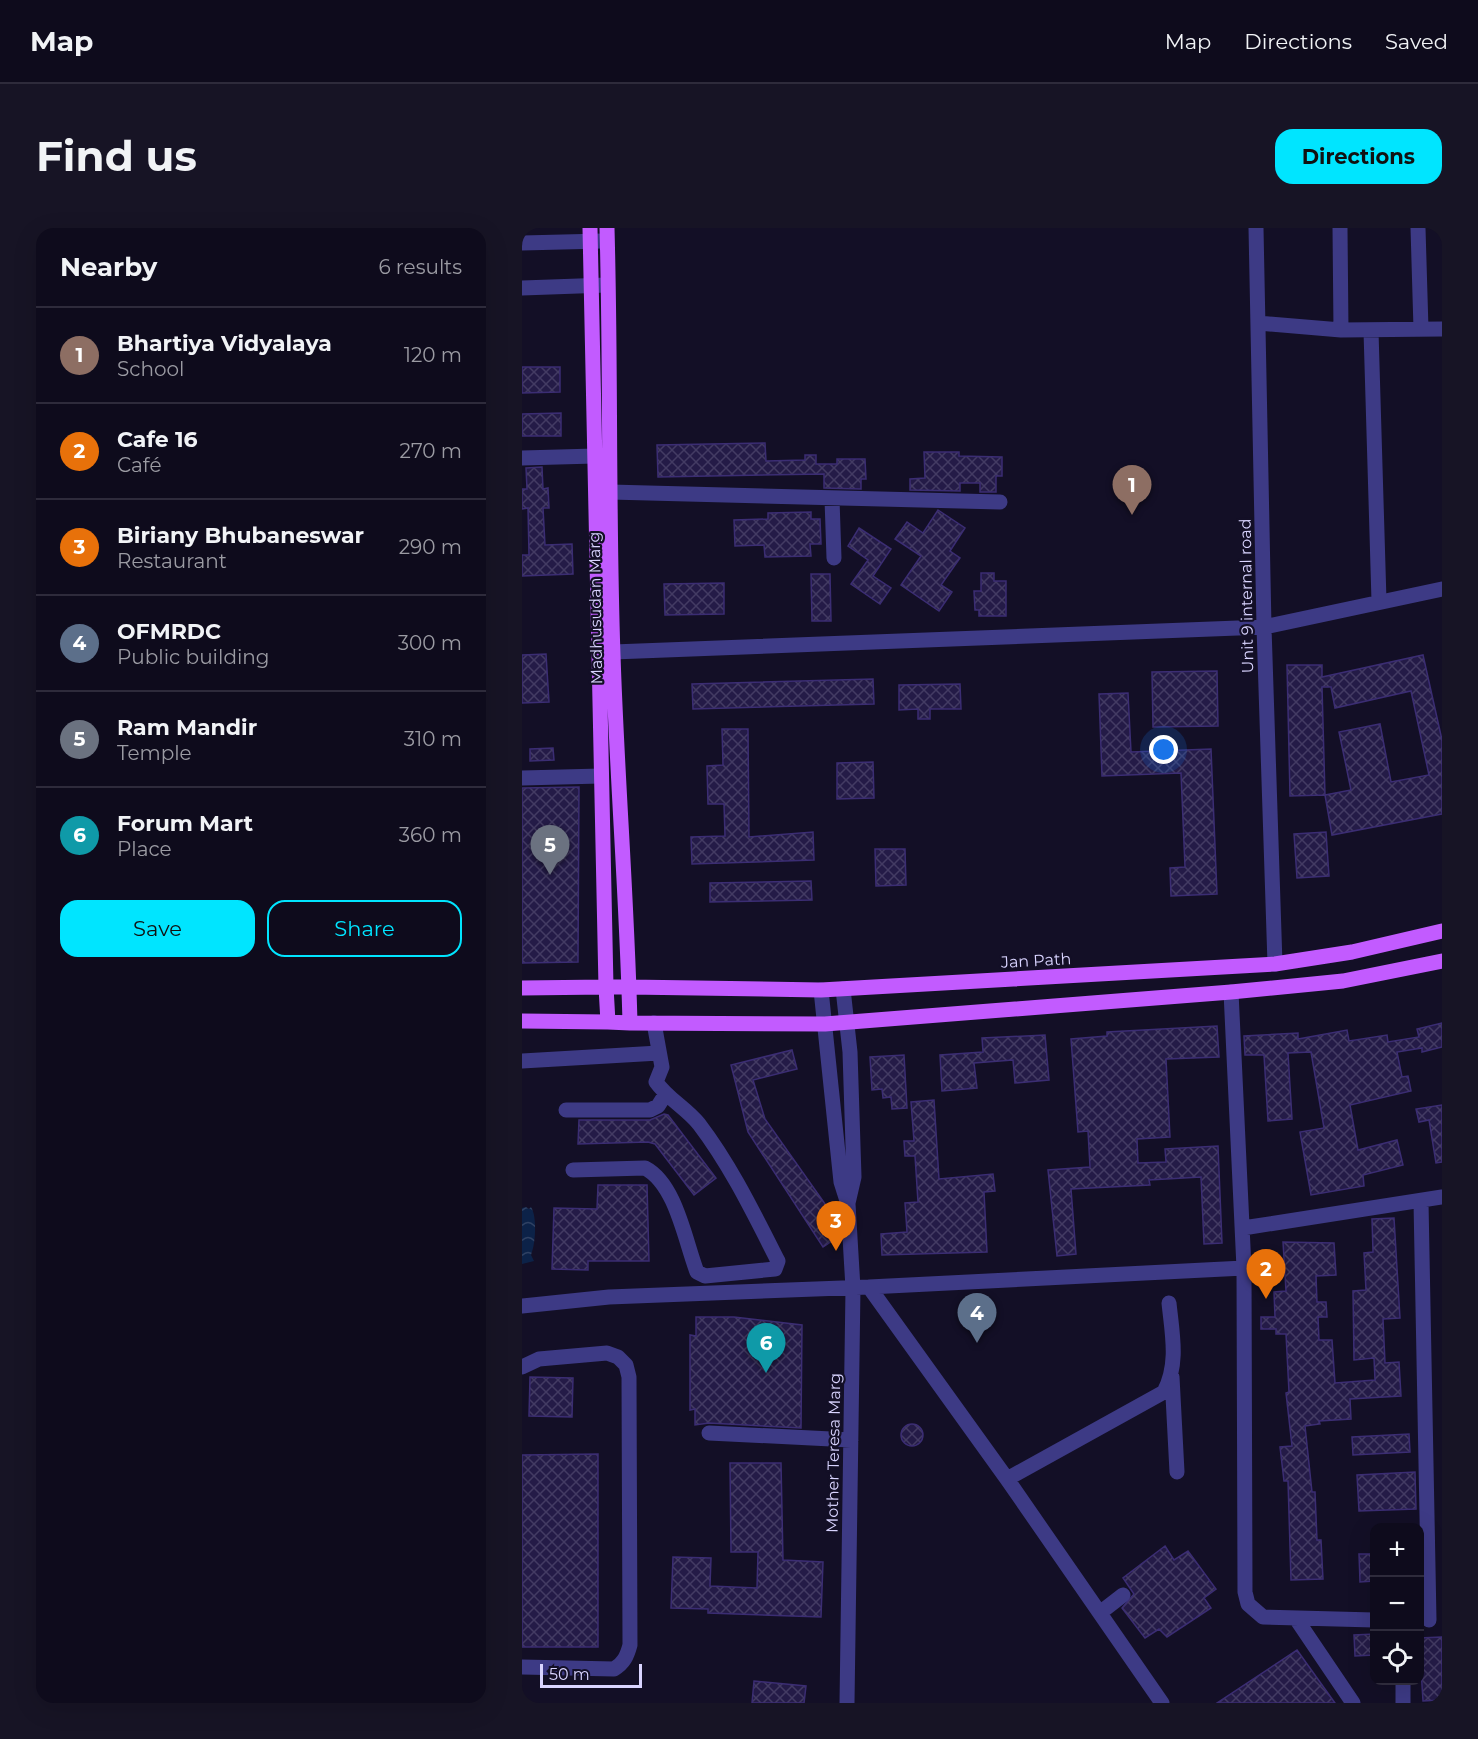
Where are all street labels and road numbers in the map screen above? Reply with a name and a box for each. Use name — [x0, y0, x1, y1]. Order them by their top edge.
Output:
street label: Unit 9 internal road — [1236, 518, 1257, 674]
street label: Madhusudan Marg — [585, 531, 606, 685]
street label: Jan Path — [999, 949, 1072, 972]
street label: Mother Teresa Marg — [823, 1373, 844, 1533]

